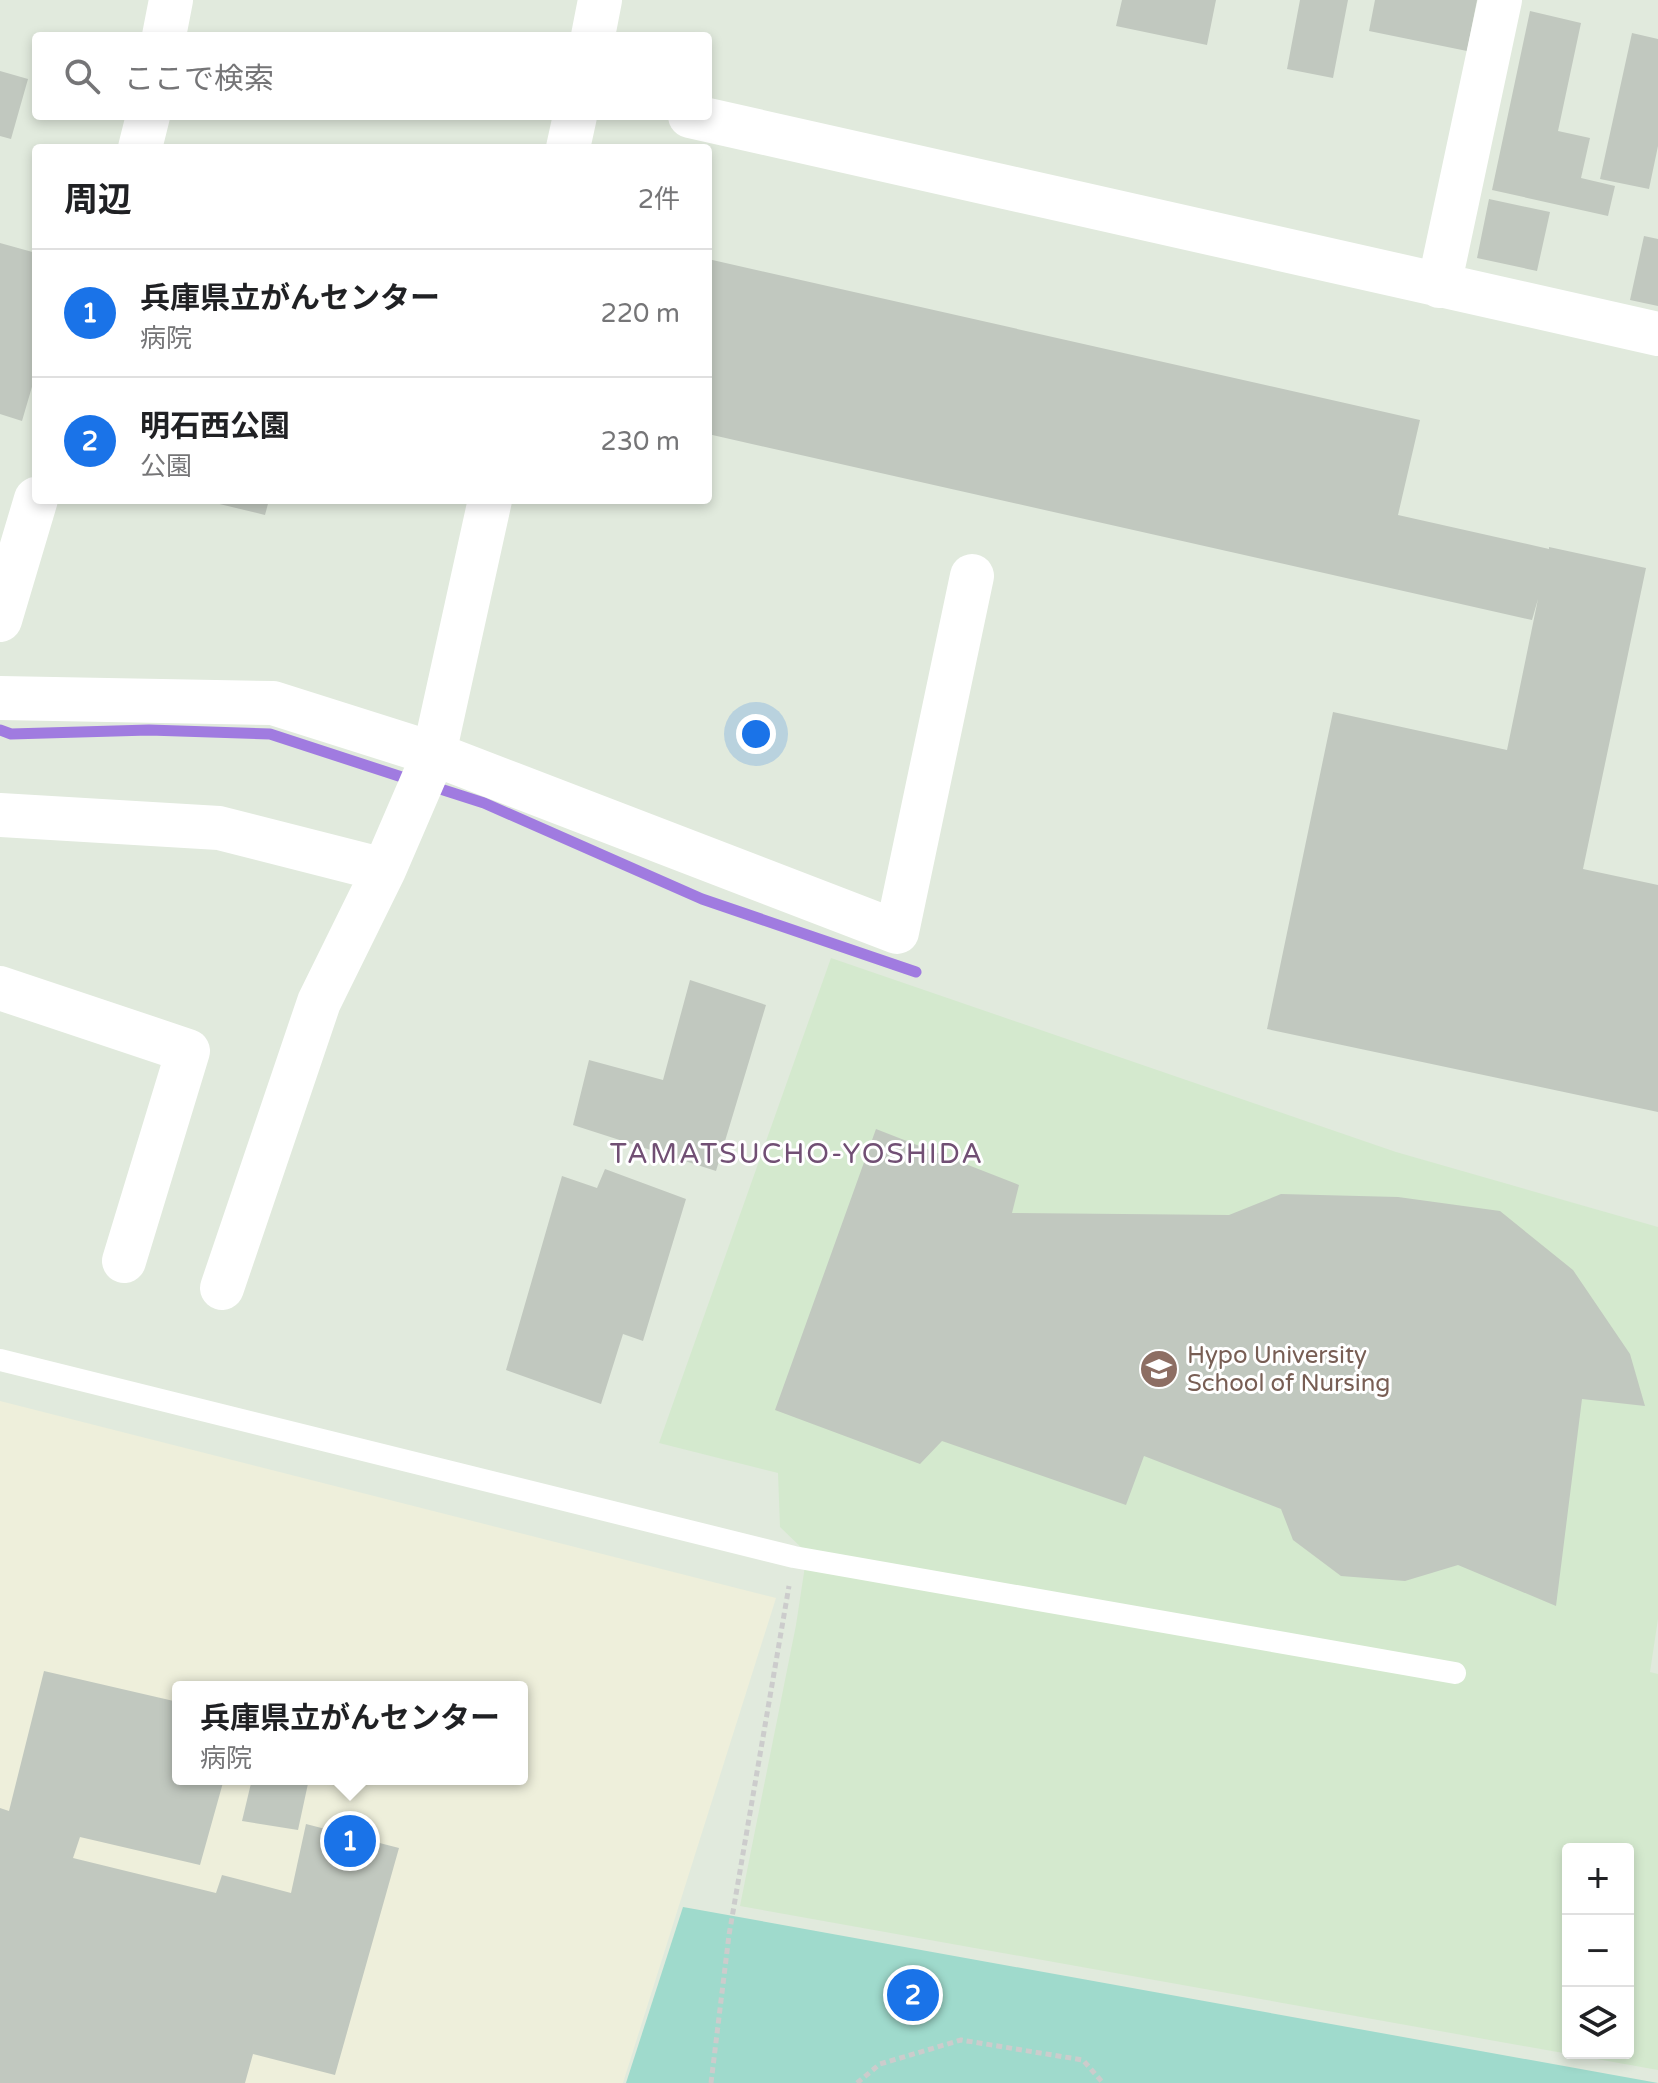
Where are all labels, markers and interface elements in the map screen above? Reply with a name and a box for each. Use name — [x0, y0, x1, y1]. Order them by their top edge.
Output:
search box — [32, 32, 712, 120]
icon: search — [60, 54, 104, 98]
text: ここで検索 — [124, 61, 274, 98]
text: 周辺 — [64, 180, 132, 221]
text: 2件 — [638, 184, 680, 215]
text: 兵庫県立がんセンター — [140, 280, 440, 317]
text: 1 — [82, 298, 98, 329]
text: 220 m — [600, 298, 680, 329]
text: 病院 — [140, 323, 192, 354]
text: 明石西公園 — [140, 408, 290, 445]
text: 2 — [82, 426, 98, 457]
text: 230 m — [600, 426, 680, 457]
text: 公園 — [140, 451, 192, 482]
your location — [736, 714, 776, 754]
district label: TAMATSUCHO-YOSHIDA — [610, 1137, 984, 1171]
place label: Hypo University School of Nursing — [1187, 1341, 1391, 1398]
school or university icon: Hypo University School of Nursing — [1138, 1348, 1180, 1390]
popup — [172, 1681, 528, 1785]
text: 兵庫県立がんセンター — [200, 1700, 500, 1737]
text: 病院 — [200, 1743, 252, 1774]
pin: 1 — [324, 1811, 376, 1871]
map controls — [1562, 1843, 1634, 2059]
button: + — [1562, 1843, 1634, 1915]
button: − — [1562, 1915, 1634, 1987]
pin: 2 — [887, 1965, 939, 2025]
button: layers — [1562, 1987, 1634, 2059]

